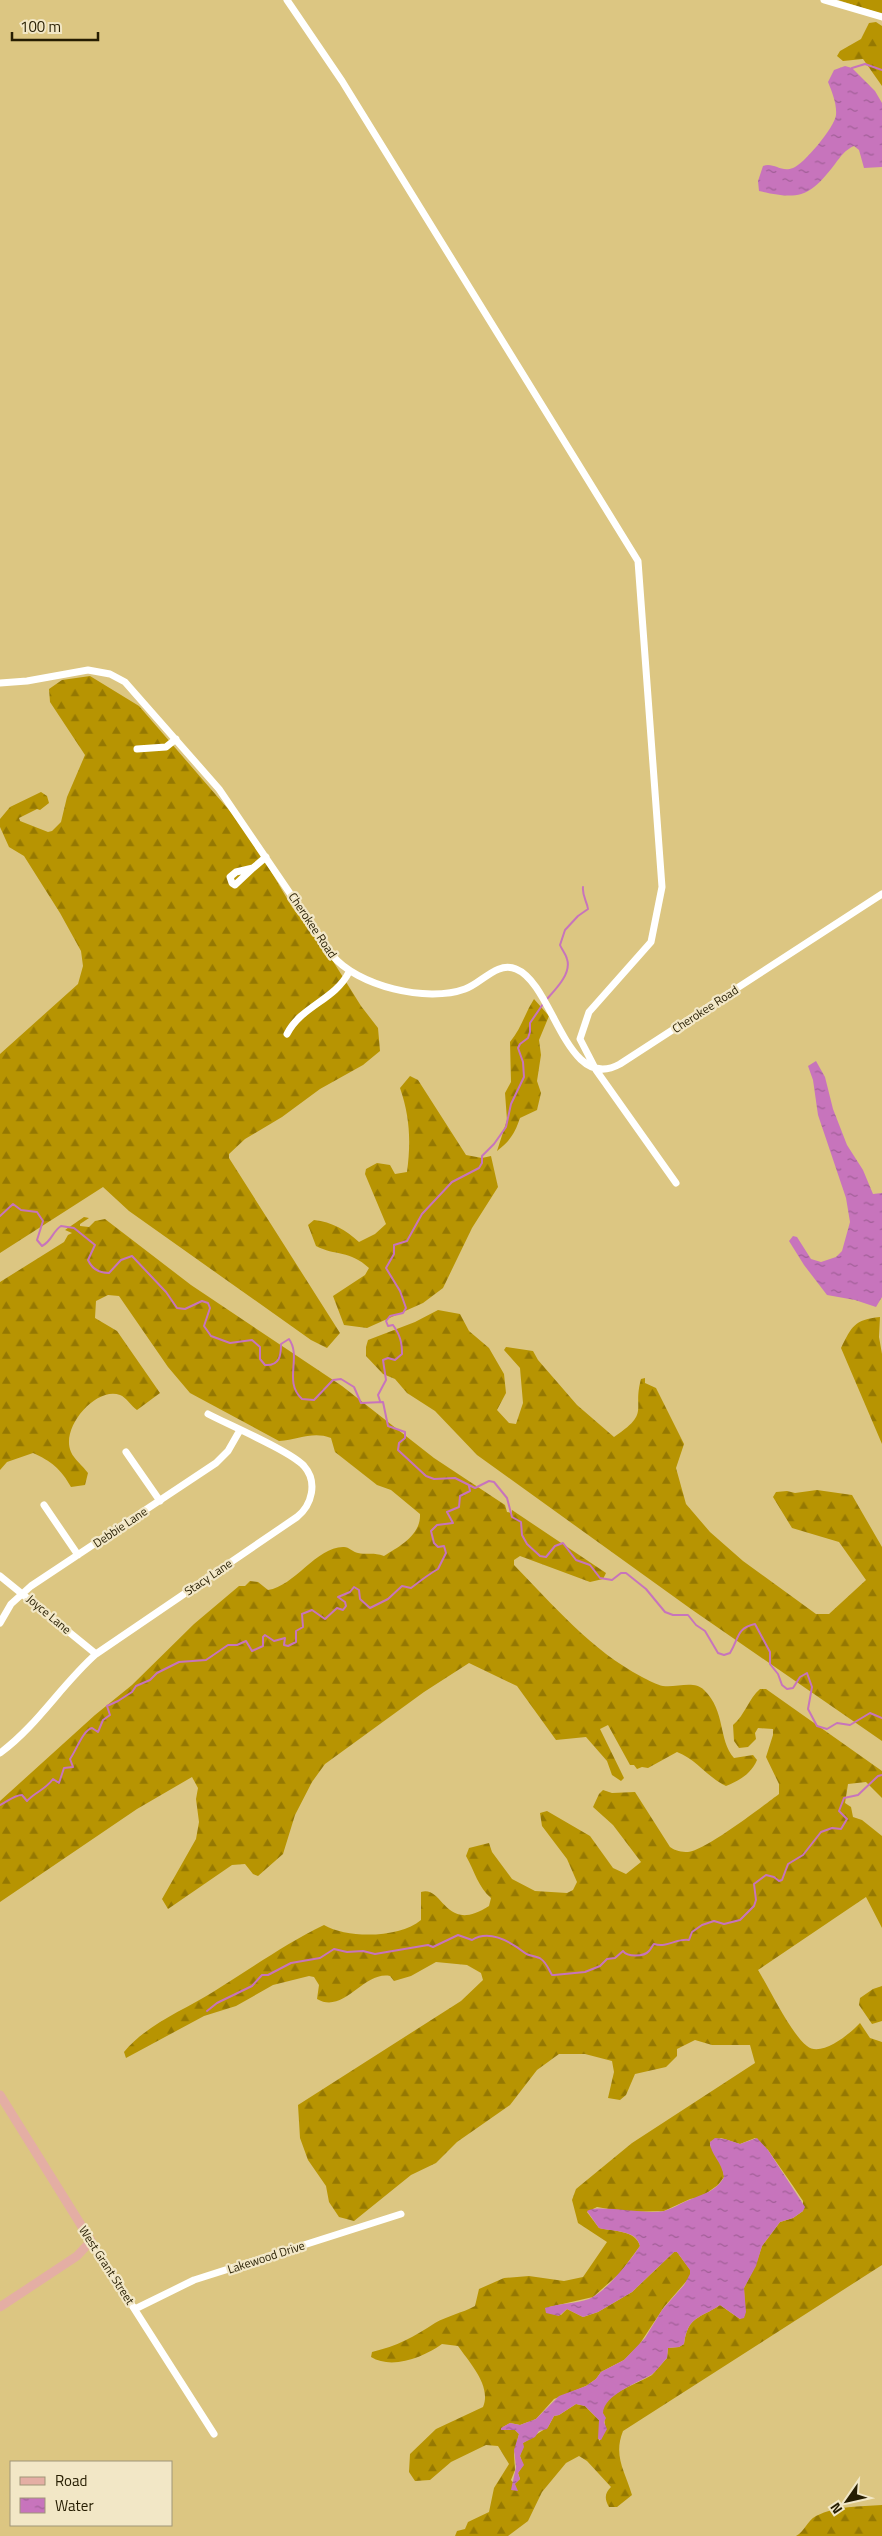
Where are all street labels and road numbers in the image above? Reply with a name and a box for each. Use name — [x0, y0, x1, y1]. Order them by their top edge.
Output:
street label: Cherokee Road — [284, 888, 342, 962]
street label: Cherokee Road — [668, 980, 742, 1038]
street label: Debbie Lane — [89, 1502, 151, 1552]
street label: Stacy Lane — [180, 1554, 236, 1600]
street label: Joyce Lane — [22, 1590, 76, 1638]
street label: West Grant Street — [74, 2222, 140, 2309]
street label: Lakewood Drive — [225, 2236, 307, 2278]

